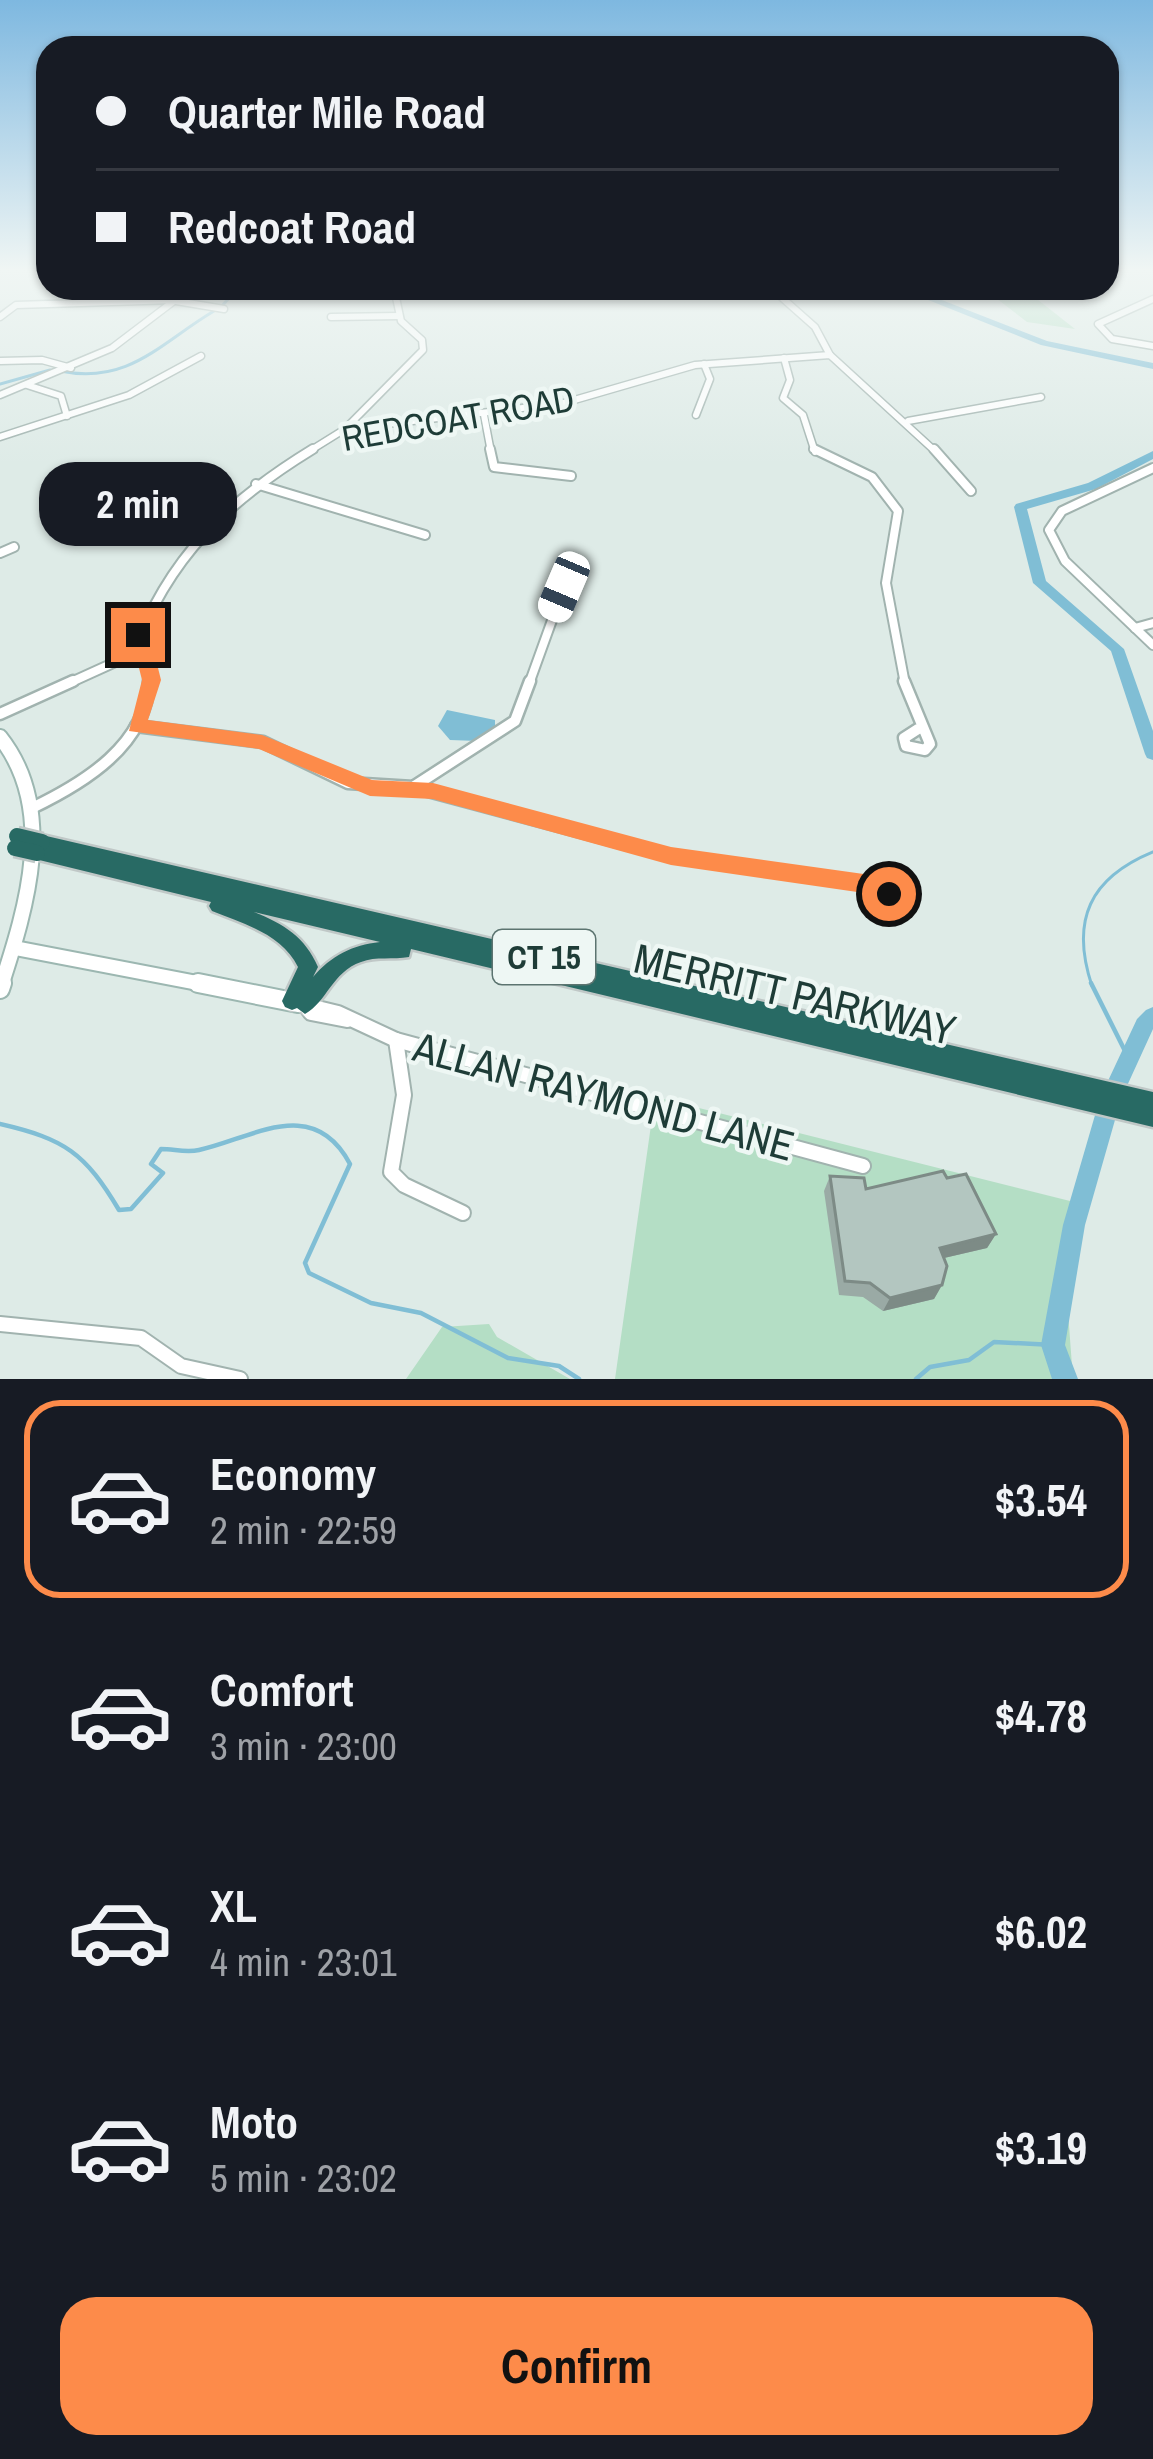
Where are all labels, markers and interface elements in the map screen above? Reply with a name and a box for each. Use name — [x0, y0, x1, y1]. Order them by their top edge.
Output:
text: Quarter Mile Road — [168, 81, 486, 142]
text: Redcoat Road — [168, 196, 416, 257]
street label: REDCOAT ROAD — [338, 374, 578, 462]
callout: 2 min — [39, 461, 237, 545]
text: 2 min — [96, 478, 180, 530]
car — [533, 547, 595, 627]
route end — [111, 608, 165, 662]
route start — [862, 867, 916, 921]
road number: CT 15 — [493, 930, 595, 984]
street label: MERRITT PARKWAY — [629, 930, 961, 1058]
street label: ALLAN RAYMOND LANE — [407, 1018, 800, 1174]
text: Economy — [210, 1443, 376, 1504]
icon: car — [66, 1445, 174, 1553]
text: $3.54 — [995, 1469, 1087, 1530]
text: 2 min · 22:59 — [210, 1504, 397, 1556]
text: Comfort — [210, 1659, 353, 1720]
icon: car — [66, 1661, 174, 1769]
text: $4.78 — [995, 1685, 1087, 1746]
text: 3 min · 23:00 — [210, 1720, 397, 1772]
text: XL — [210, 1875, 257, 1936]
icon: car — [66, 1877, 174, 1985]
text: $6.02 — [995, 1901, 1087, 1962]
text: 4 min · 23:01 — [210, 1936, 397, 1988]
text: Moto — [210, 2091, 298, 2152]
icon: car — [66, 2093, 174, 2201]
text: $3.19 — [995, 2117, 1087, 2178]
text: 5 min · 23:02 — [210, 2152, 397, 2204]
button: Confirm — [60, 2297, 1093, 2435]

